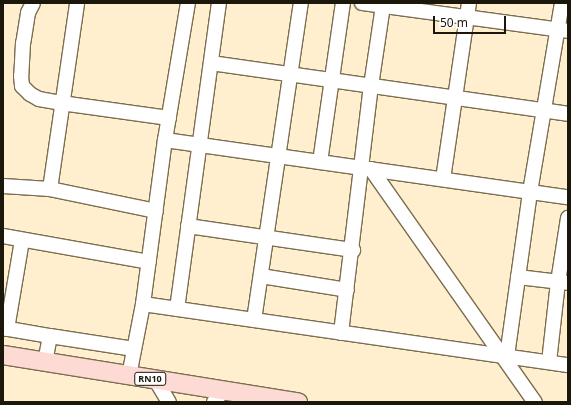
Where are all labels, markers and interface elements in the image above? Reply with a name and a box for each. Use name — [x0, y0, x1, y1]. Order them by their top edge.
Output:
scale bar — [435, 8, 508, 34]
text: 50 m — [440, 14, 468, 31]
road number: RN10 — [134, 372, 166, 386]

